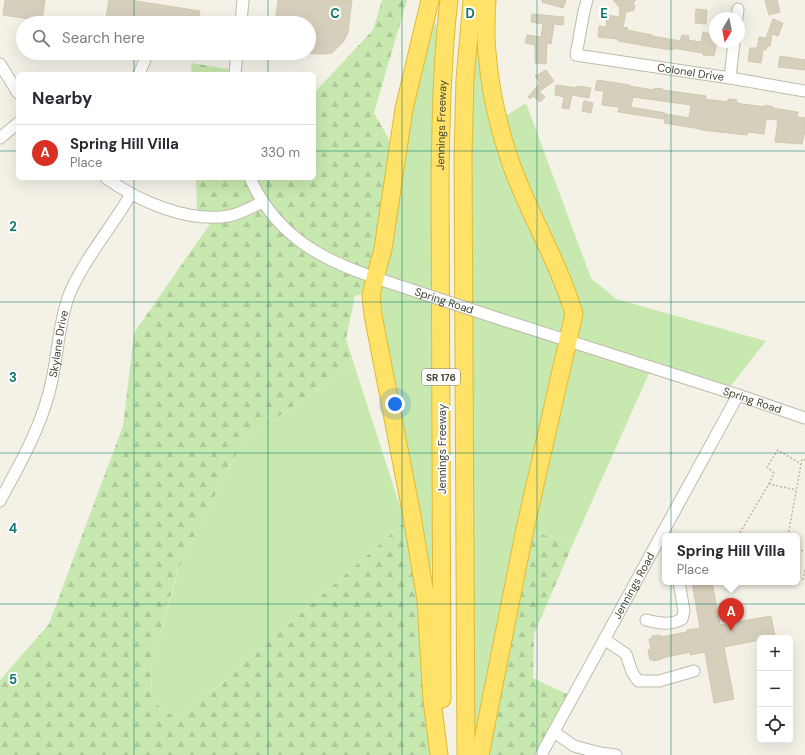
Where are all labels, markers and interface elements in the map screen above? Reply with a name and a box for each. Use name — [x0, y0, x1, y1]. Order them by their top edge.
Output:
text: C — [330, 5, 340, 22]
text: D — [465, 5, 475, 22]
text: E — [600, 5, 608, 22]
north arrow — [709, 12, 745, 48]
search box — [16, 16, 316, 60]
icon: search — [30, 27, 52, 49]
text: Search here — [62, 28, 145, 48]
street label: Colonel Drive — [656, 60, 725, 84]
street label: Jennings Freeway — [433, 80, 450, 170]
text: Nearby — [32, 87, 92, 109]
text: Spring Hill Villa — [70, 134, 179, 154]
text: A — [40, 144, 50, 161]
text: 330 m — [261, 144, 300, 161]
text: Place — [70, 154, 102, 171]
text: 2 — [9, 218, 17, 235]
street label: Spring Road — [413, 284, 475, 317]
street label: Skylane Drive — [46, 309, 71, 379]
text: 3 — [9, 369, 17, 386]
road number: SR 176 — [422, 369, 460, 385]
street label: Spring Road — [721, 384, 784, 416]
your location — [385, 394, 405, 414]
street label: Jennings Freeway — [435, 404, 449, 494]
text: 4 — [9, 520, 17, 537]
popup — [662, 533, 800, 585]
text: Spring Hill Villa — [677, 541, 785, 561]
street label: Jennings Road — [610, 550, 658, 621]
text: Place — [677, 561, 709, 578]
pin: A — [718, 598, 744, 631]
map controls — [757, 635, 793, 743]
button: + — [757, 635, 793, 671]
text: 5 — [9, 671, 17, 688]
button: − — [757, 671, 793, 707]
button: locate — [757, 707, 793, 743]

